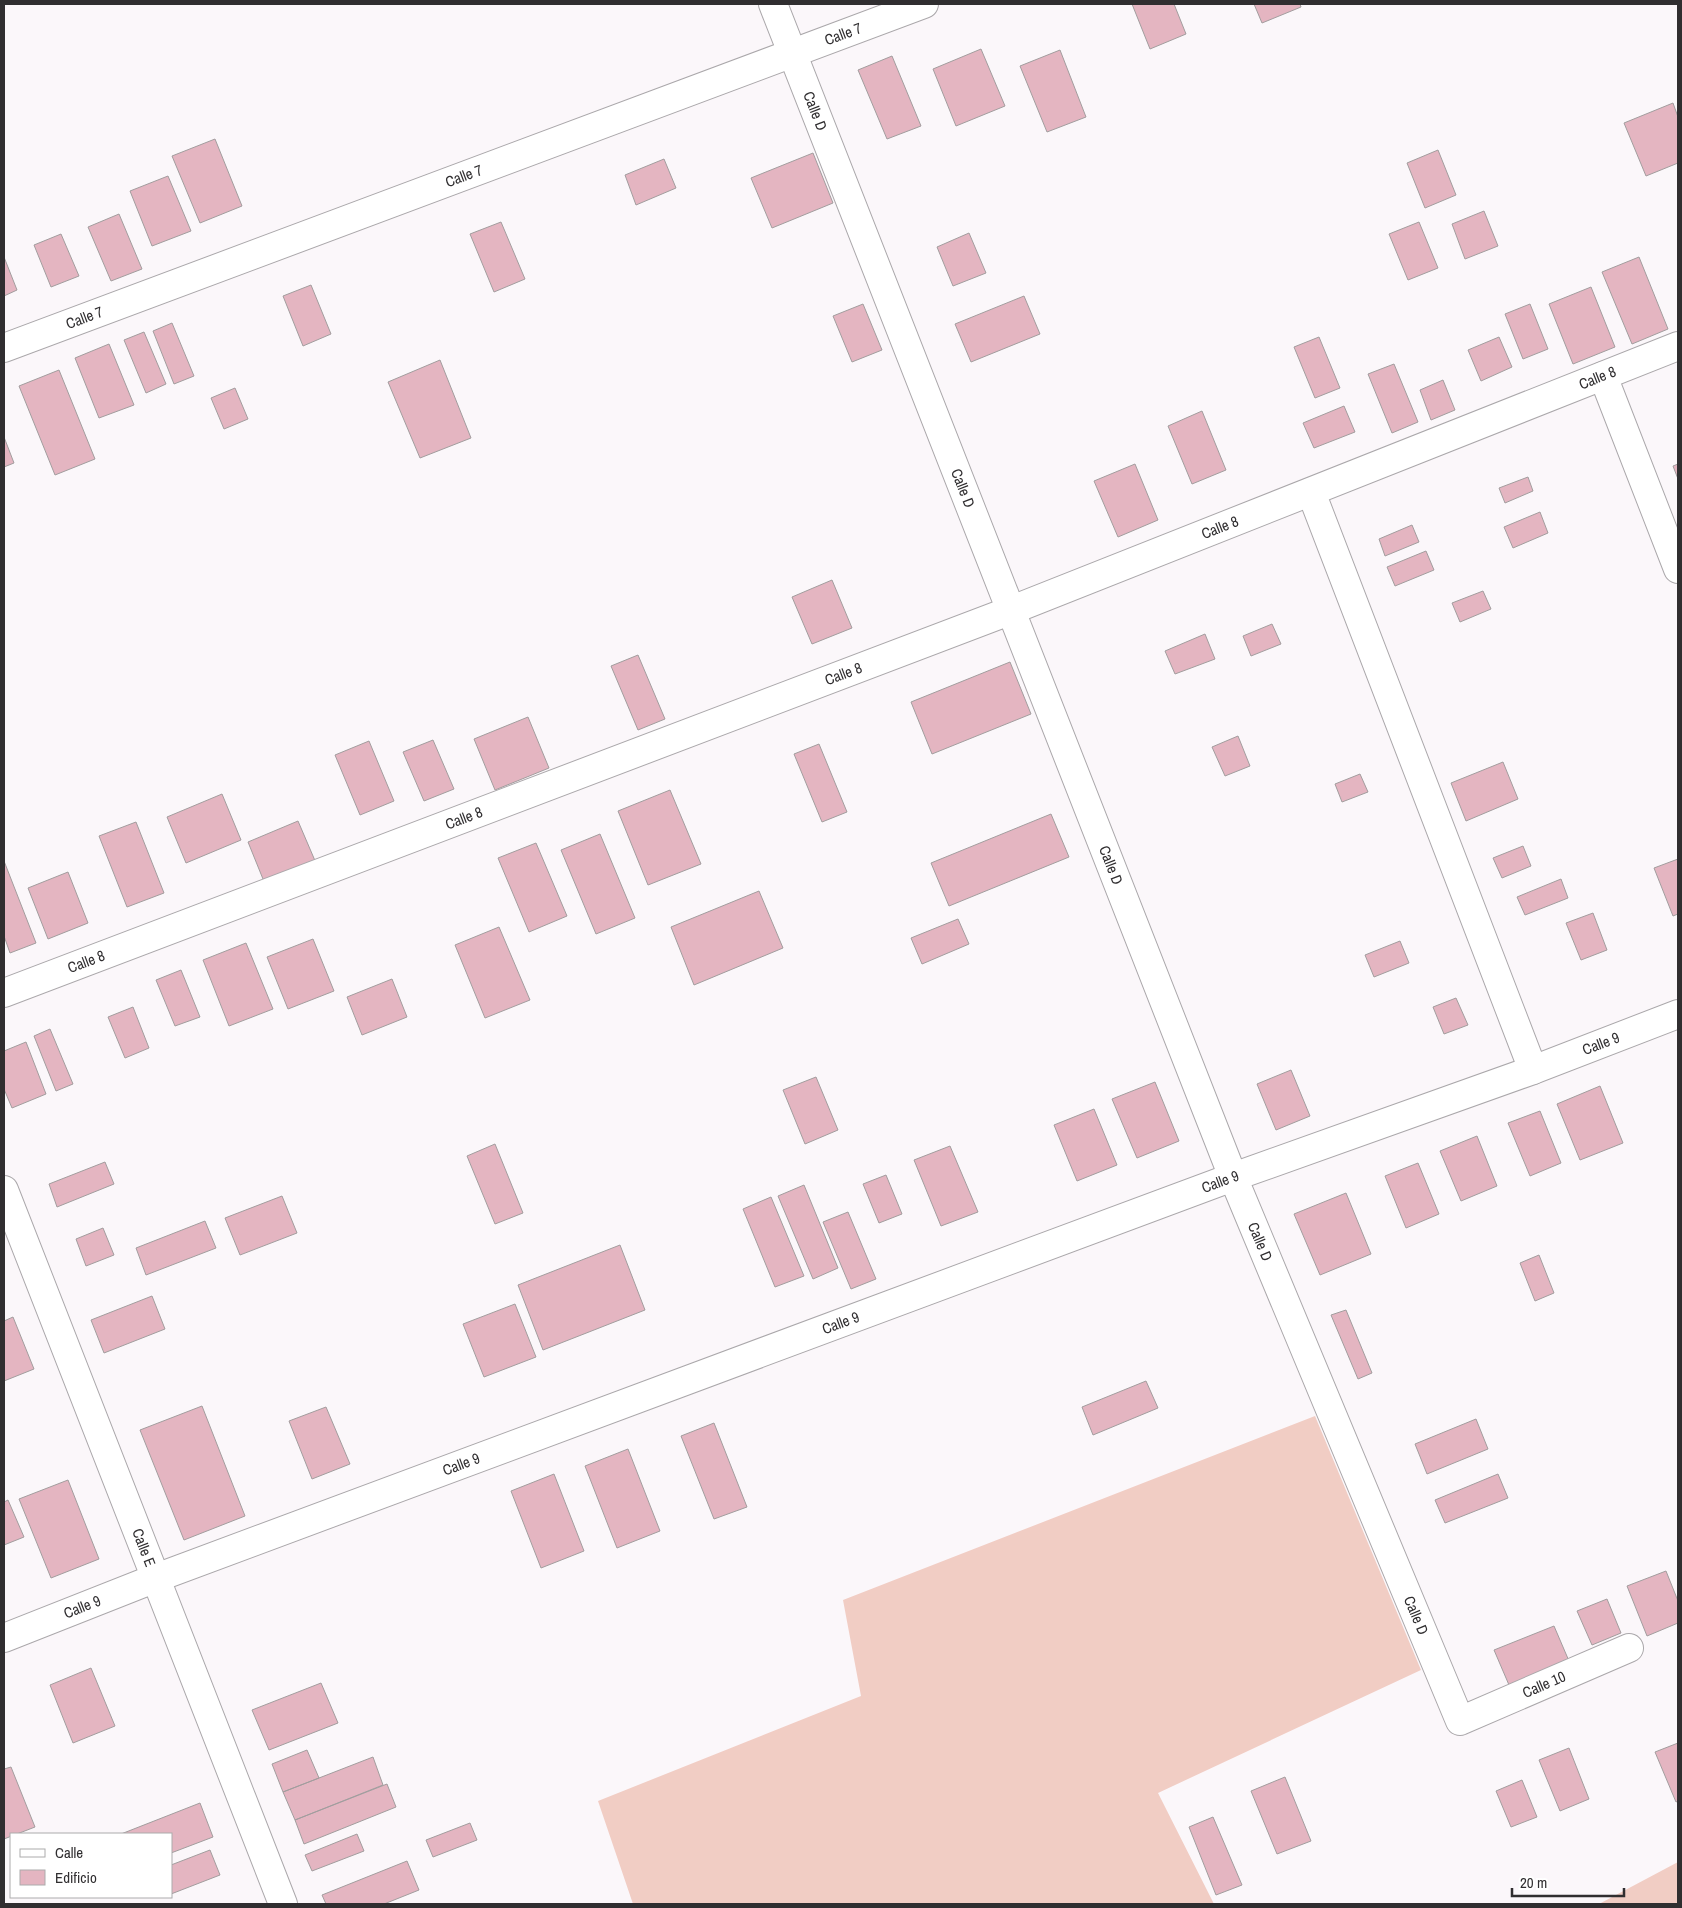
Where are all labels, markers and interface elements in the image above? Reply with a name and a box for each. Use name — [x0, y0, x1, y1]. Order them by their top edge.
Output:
street label: Calle 7 — [821, 17, 865, 50]
street label: Calle D — [798, 88, 833, 134]
street label: Calle 7 — [442, 159, 485, 192]
street label: Calle 7 — [63, 301, 106, 334]
street label: Calle 8 — [1576, 361, 1619, 394]
street label: Calle D — [946, 465, 980, 511]
street label: Calle 8 — [1198, 510, 1242, 544]
street label: Calle 8 — [822, 657, 865, 690]
street label: Calle 8 — [442, 801, 486, 834]
street label: Calle D — [1094, 842, 1128, 888]
street label: Calle 8 — [64, 945, 108, 978]
street label: Calle 9 — [1579, 1027, 1623, 1060]
street label: Calle 9 — [1198, 1165, 1242, 1198]
street label: Calle D — [1243, 1219, 1278, 1264]
street label: Calle 9 — [819, 1306, 862, 1339]
street label: Calle 9 — [439, 1447, 483, 1480]
street label: Calle E — [127, 1525, 161, 1570]
street label: Calle 9 — [60, 1590, 104, 1623]
street label: Calle D — [1399, 1593, 1434, 1638]
street label: Calle 10 — [1519, 1666, 1569, 1703]
legend — [10, 1833, 172, 1898]
text: Calle — [55, 1842, 83, 1863]
scale bar — [1512, 1866, 1624, 1898]
text: Edificio — [55, 1867, 97, 1888]
text: 20 m — [1520, 1872, 1547, 1893]

